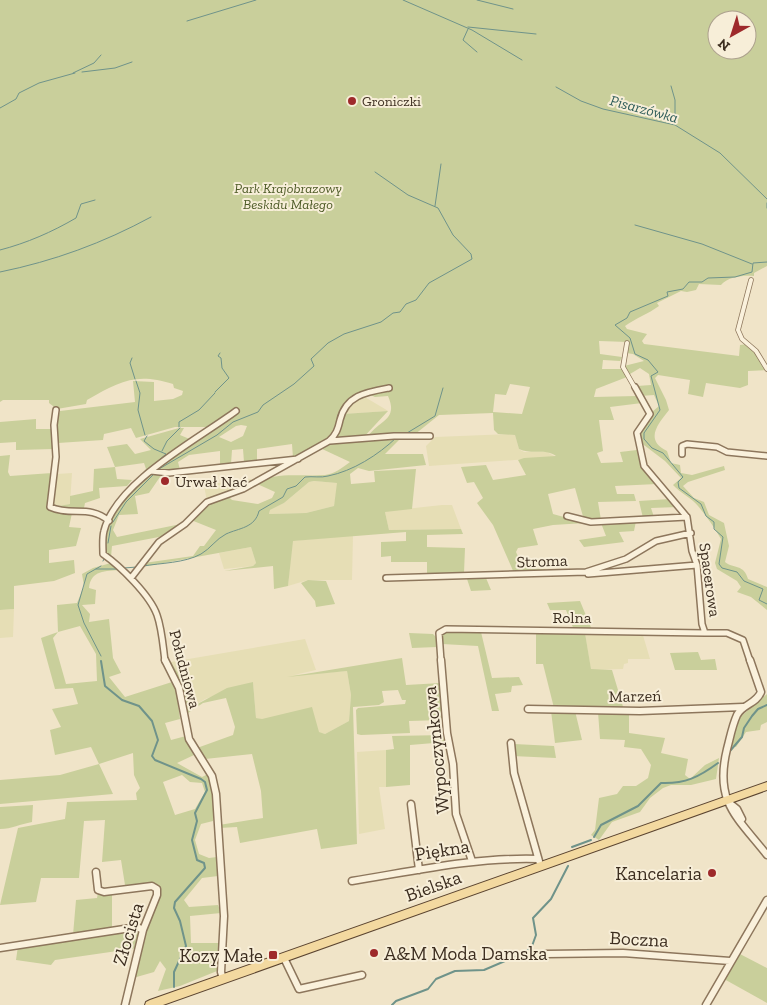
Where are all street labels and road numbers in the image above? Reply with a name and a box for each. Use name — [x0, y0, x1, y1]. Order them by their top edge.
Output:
street label: Spacerowa — [695, 542, 725, 619]
street label: Stroma — [516, 551, 568, 571]
street label: Rolna — [552, 608, 592, 627]
street label: Południowa — [165, 627, 205, 711]
street label: Wypoczynkowa — [418, 685, 454, 815]
street label: Marzeń — [609, 686, 662, 706]
street label: Piękna — [413, 834, 471, 866]
street label: Bielska — [402, 865, 464, 907]
street label: Złocista — [108, 900, 148, 968]
street label: Boczna — [609, 926, 669, 952]

